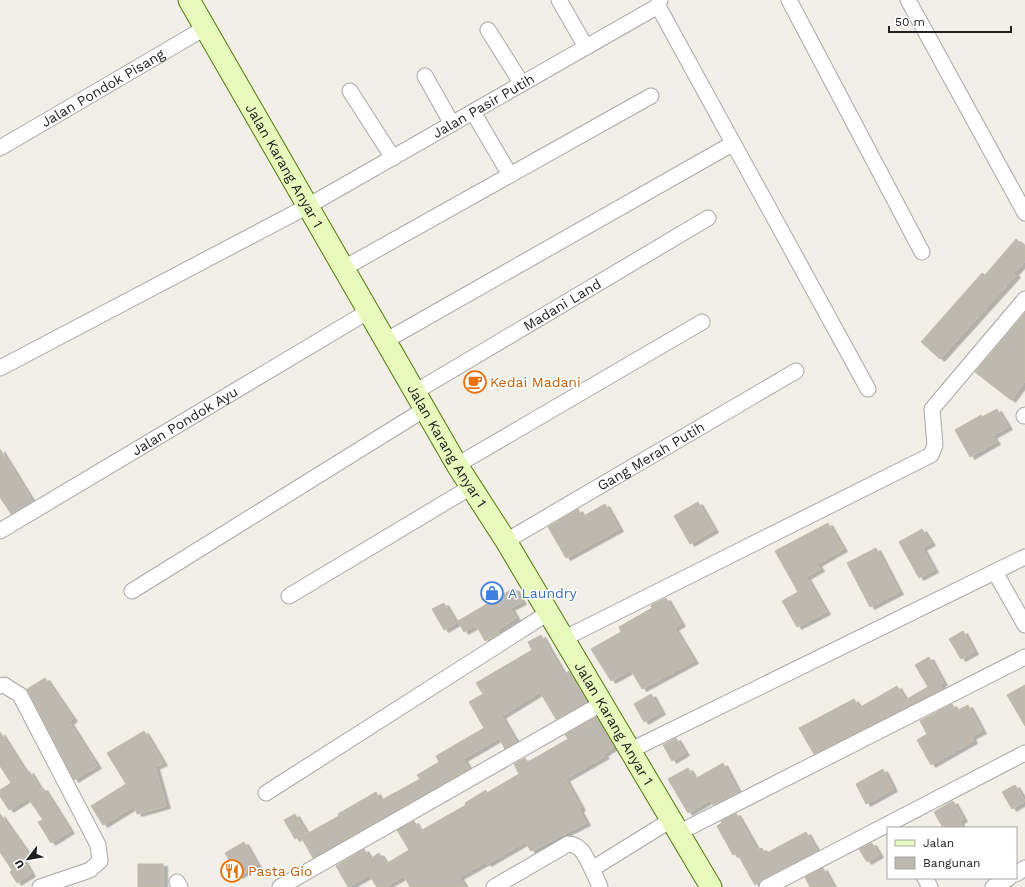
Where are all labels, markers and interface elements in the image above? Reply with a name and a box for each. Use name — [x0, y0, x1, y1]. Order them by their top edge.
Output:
scale bar — [889, 8, 1011, 34]
text: 50 m — [895, 15, 925, 29]
street label: Jalan Pondok Pisang — [38, 45, 168, 130]
street label: Jalan Pasir Putih — [430, 70, 537, 141]
street label: Jalan Karang Anyar 1 — [242, 101, 326, 230]
street label: Madani Land — [520, 275, 604, 334]
cafe icon: Kedai Madani — [462, 369, 488, 395]
place label: Kedai Madani — [490, 374, 581, 390]
street label: Jalan Karang Anyar 1 — [404, 381, 490, 510]
street label: Jalan Pondok Ayu — [129, 383, 240, 459]
street label: Gang Merah Putih — [595, 418, 707, 494]
shop icon: A Laundry — [479, 580, 505, 606]
place label: A Laundry — [508, 585, 578, 601]
street label: Jalan Karang Anyar 1 — [571, 659, 657, 788]
legend — [887, 827, 1017, 879]
text: Jalan — [923, 836, 954, 850]
north arrow — [8, 839, 48, 879]
text: Bangunan — [923, 856, 981, 870]
text: U — [12, 857, 27, 871]
restaurant icon: Pasta Gio — [219, 858, 245, 884]
place label: Pasta Gio — [248, 863, 312, 879]

